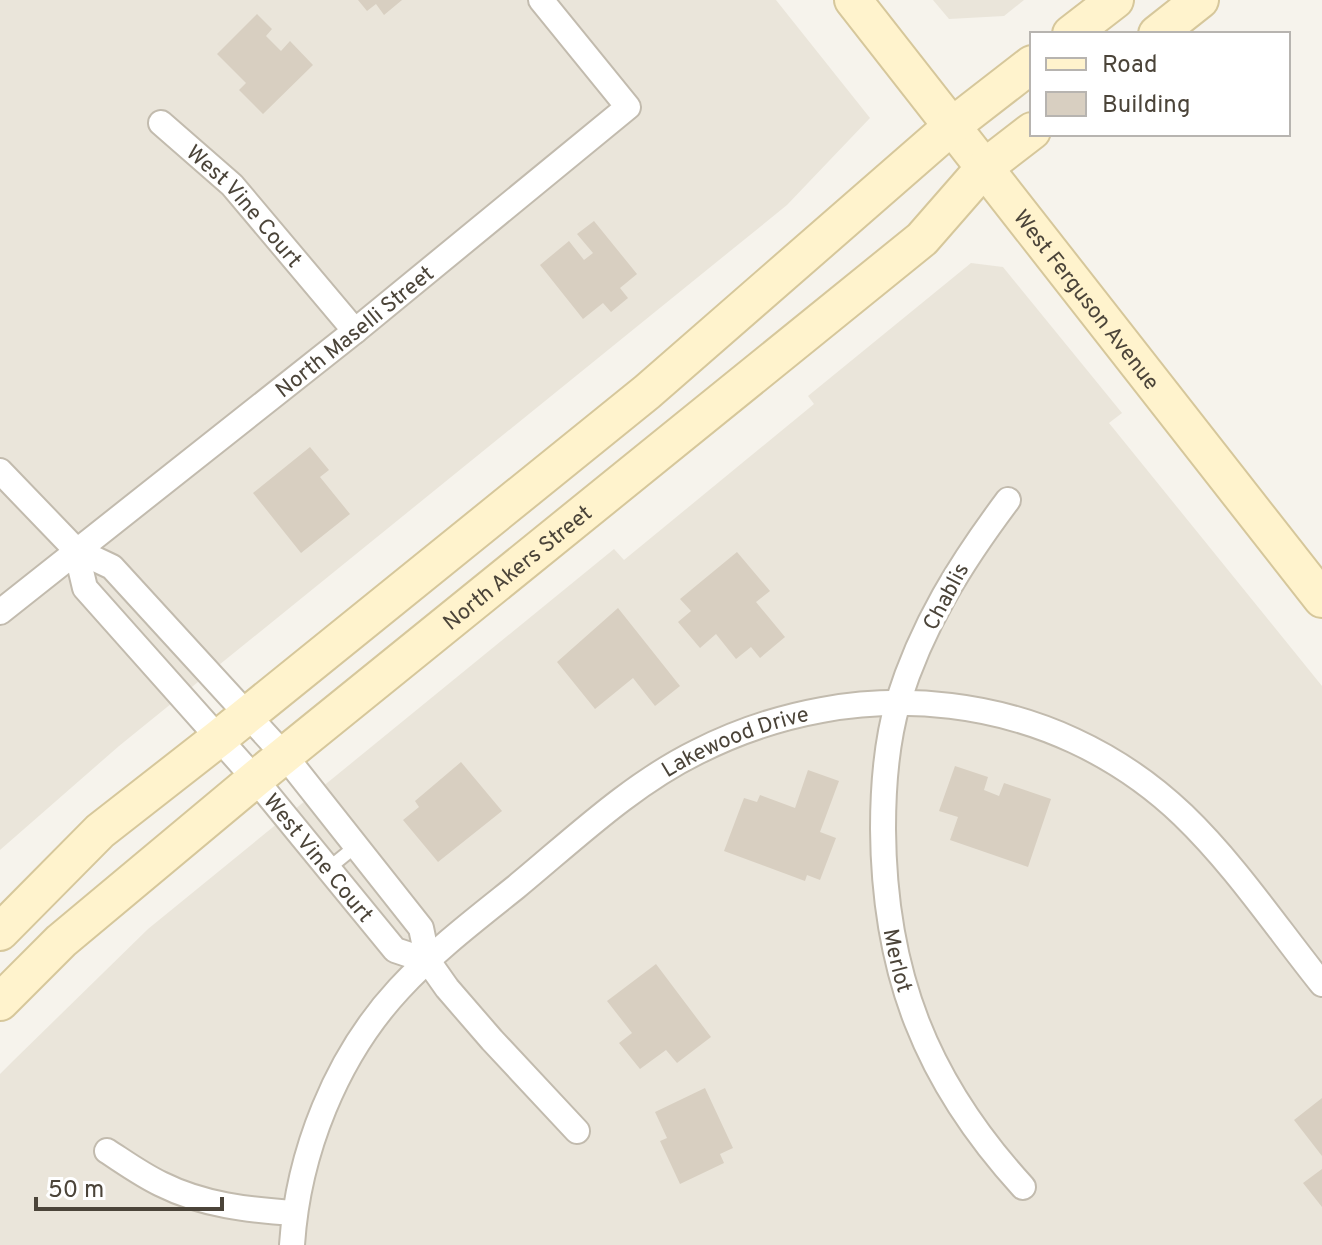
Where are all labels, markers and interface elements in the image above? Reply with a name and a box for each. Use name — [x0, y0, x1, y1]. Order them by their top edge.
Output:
legend — [1030, 32, 1290, 136]
text: Road — [1102, 51, 1158, 81]
text: Building — [1102, 91, 1191, 121]
street label: West Vine Court — [180, 140, 307, 274]
street label: West Ferguson Avenue — [1006, 205, 1164, 396]
street label: North Maselli Street — [271, 261, 440, 405]
street label: North Akers Street — [439, 501, 598, 637]
street label: Chablis — [918, 559, 976, 635]
street label: Lakewood Drive — [657, 702, 812, 785]
street label: West Vine Court — [257, 789, 378, 929]
street label: Merlot — [876, 927, 917, 996]
scale bar — [36, 1161, 222, 1211]
text: 50 m — [48, 1176, 104, 1206]

